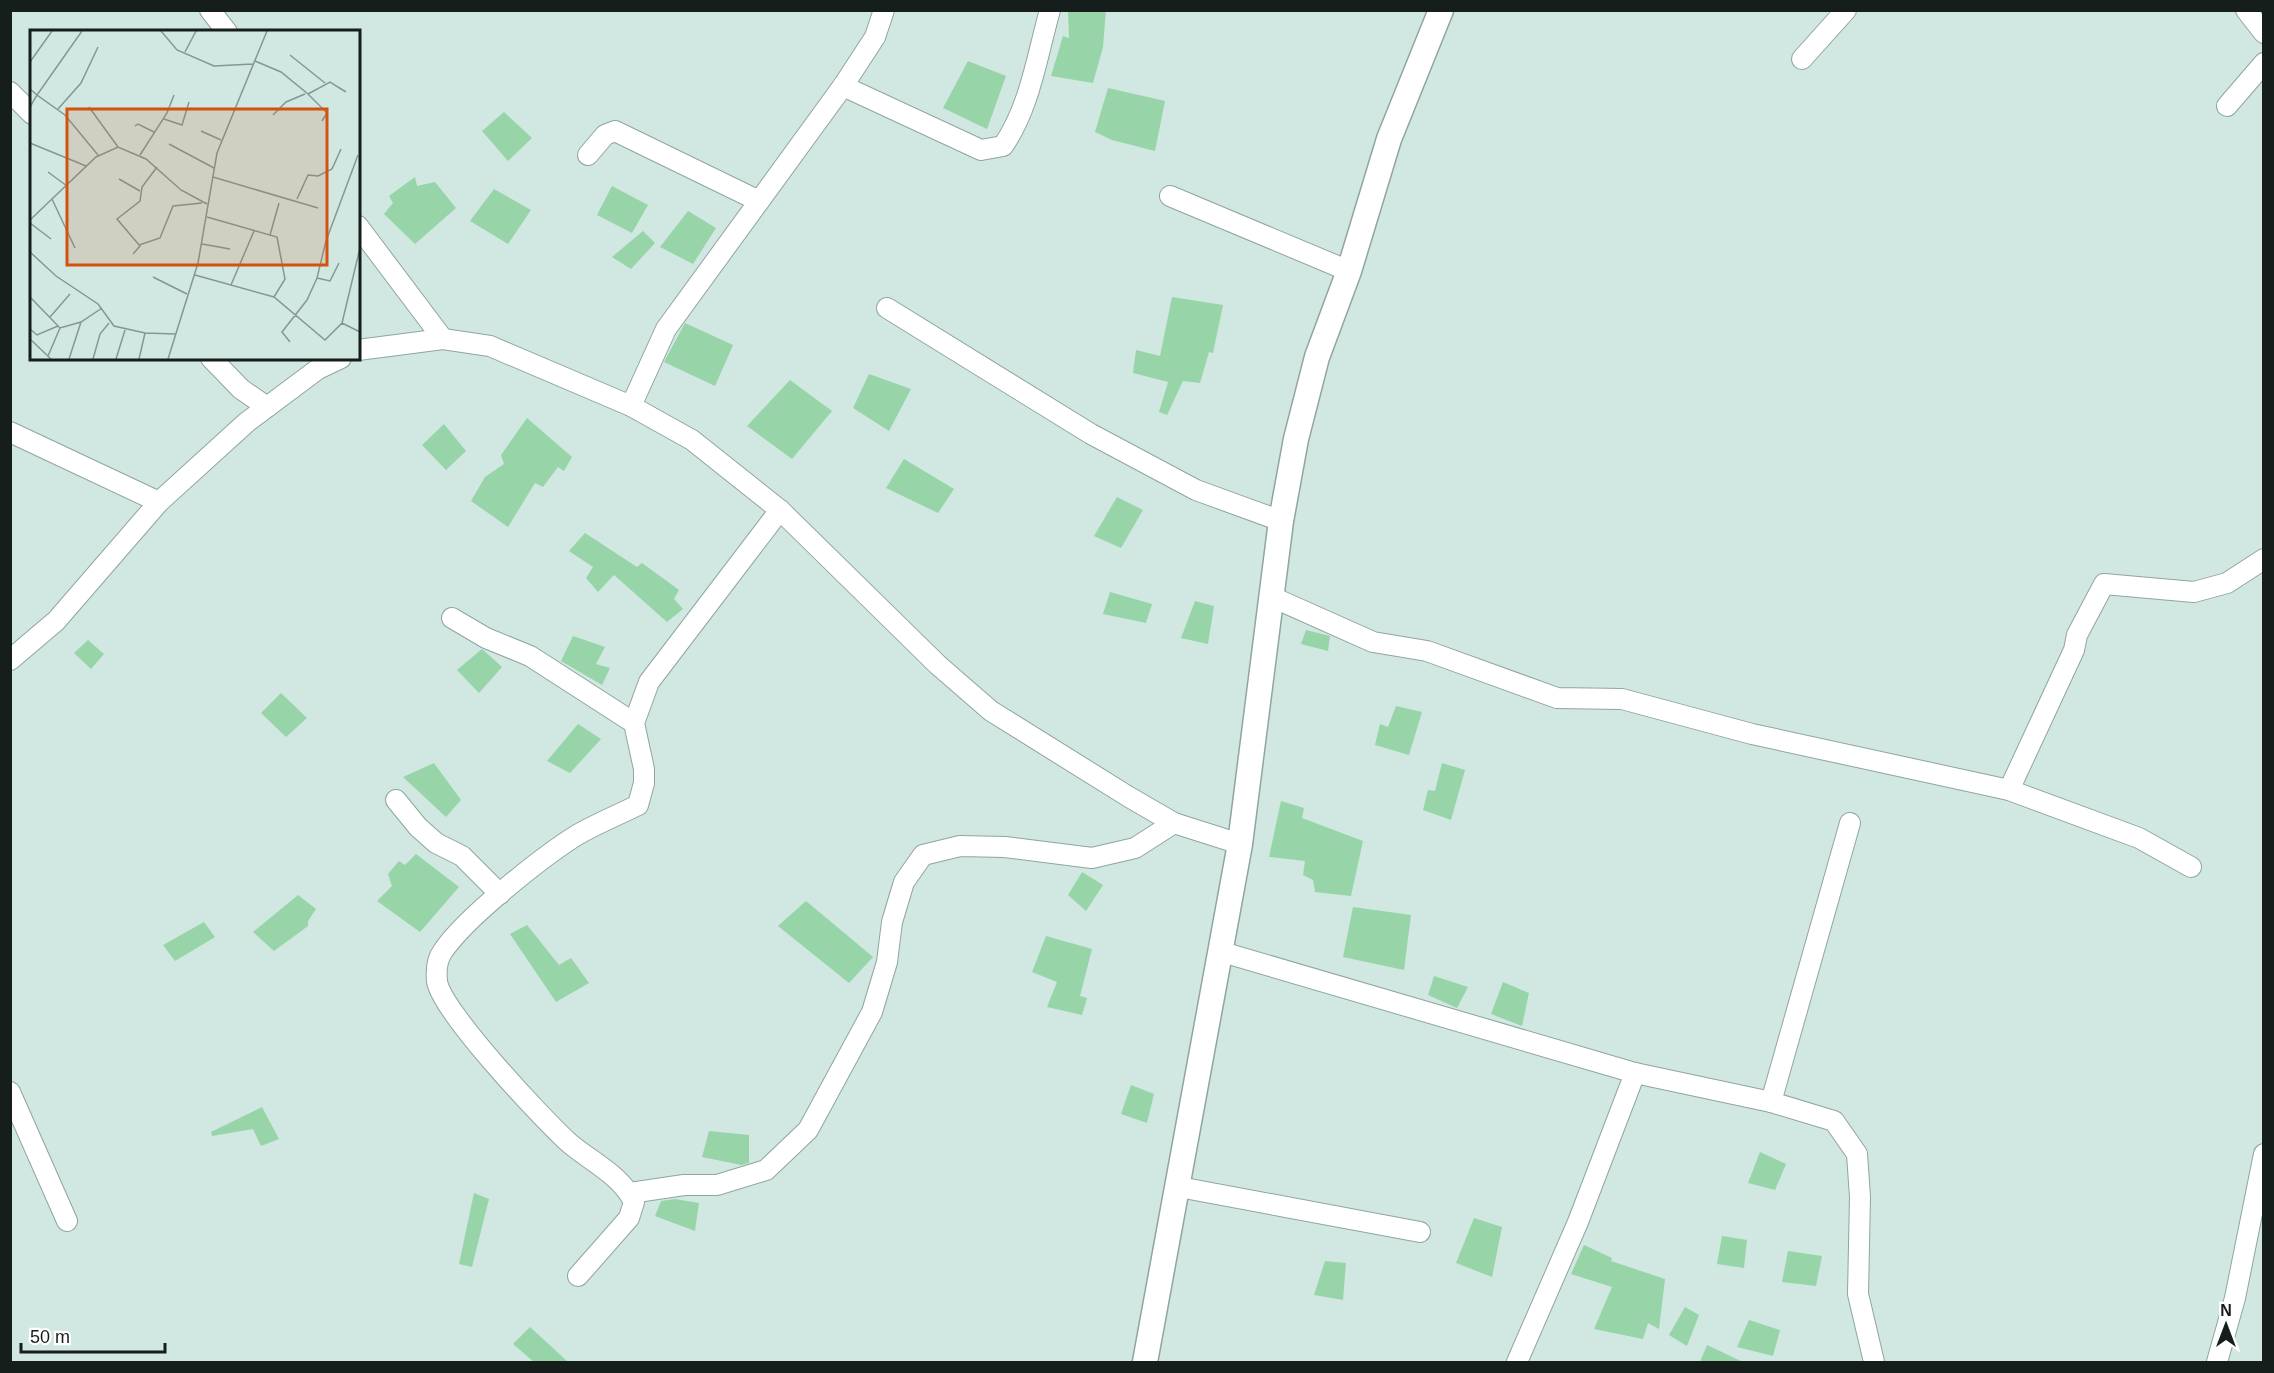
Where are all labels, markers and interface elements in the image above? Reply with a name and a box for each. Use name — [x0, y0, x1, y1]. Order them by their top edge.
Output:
inset map — [30, 30, 360, 360]
north arrow — [2196, 1295, 2256, 1355]
text: N — [2220, 1302, 2232, 1319]
scale bar — [21, 1316, 165, 1354]
text: 50 m — [30, 1327, 70, 1347]

